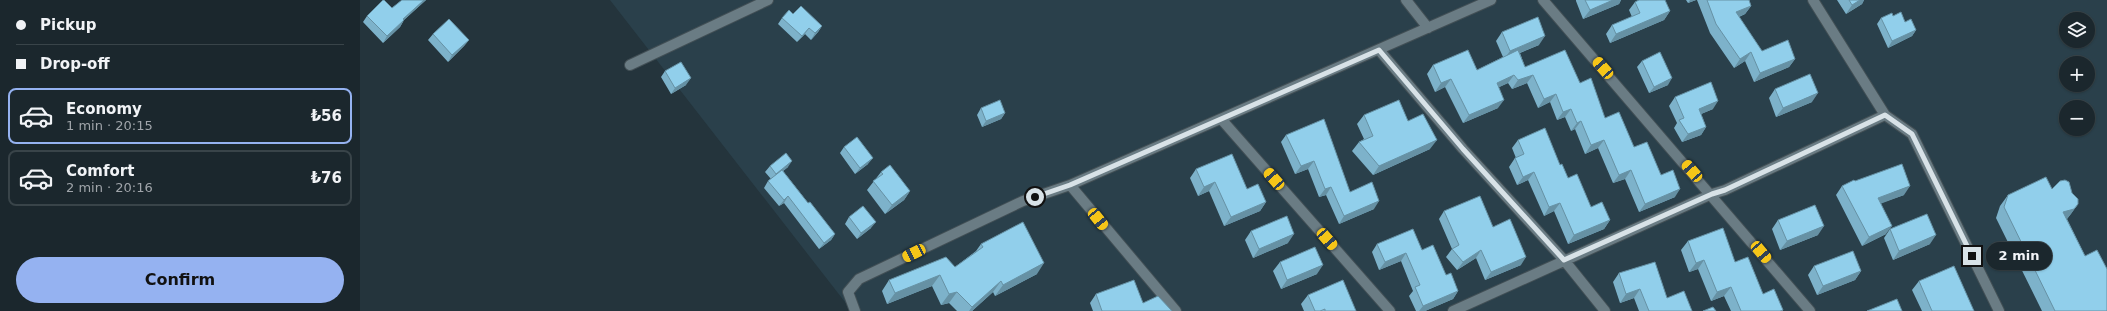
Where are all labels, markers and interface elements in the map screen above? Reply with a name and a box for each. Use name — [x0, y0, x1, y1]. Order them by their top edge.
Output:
map controls — [2059, 12, 2095, 136]
button: layers — [2059, 12, 2095, 48]
text: Pickup — [40, 16, 96, 34]
text: Drop-off — [40, 55, 110, 73]
car — [1591, 55, 1615, 81]
button: + — [2059, 56, 2095, 92]
icon: car — [18, 98, 54, 134]
text: Economy — [66, 100, 142, 118]
button: − — [2059, 100, 2095, 136]
text: ₺56 — [311, 107, 342, 125]
text: 1 min · 20:15 — [66, 118, 153, 133]
car — [1680, 158, 1704, 184]
icon: car — [18, 160, 54, 196]
text: Comfort — [66, 162, 134, 180]
car — [1262, 166, 1286, 192]
text: ₺76 — [311, 169, 342, 187]
text: 2 min · 20:16 — [66, 180, 153, 195]
route start — [1026, 188, 1044, 206]
car — [1086, 206, 1110, 232]
car — [1315, 226, 1339, 252]
car — [1749, 239, 1773, 265]
car — [901, 242, 927, 264]
callout: 2 min — [1986, 242, 2052, 270]
route end — [1963, 247, 1981, 265]
text: 2 min — [1999, 248, 2039, 263]
button: Confirm — [16, 257, 344, 303]

